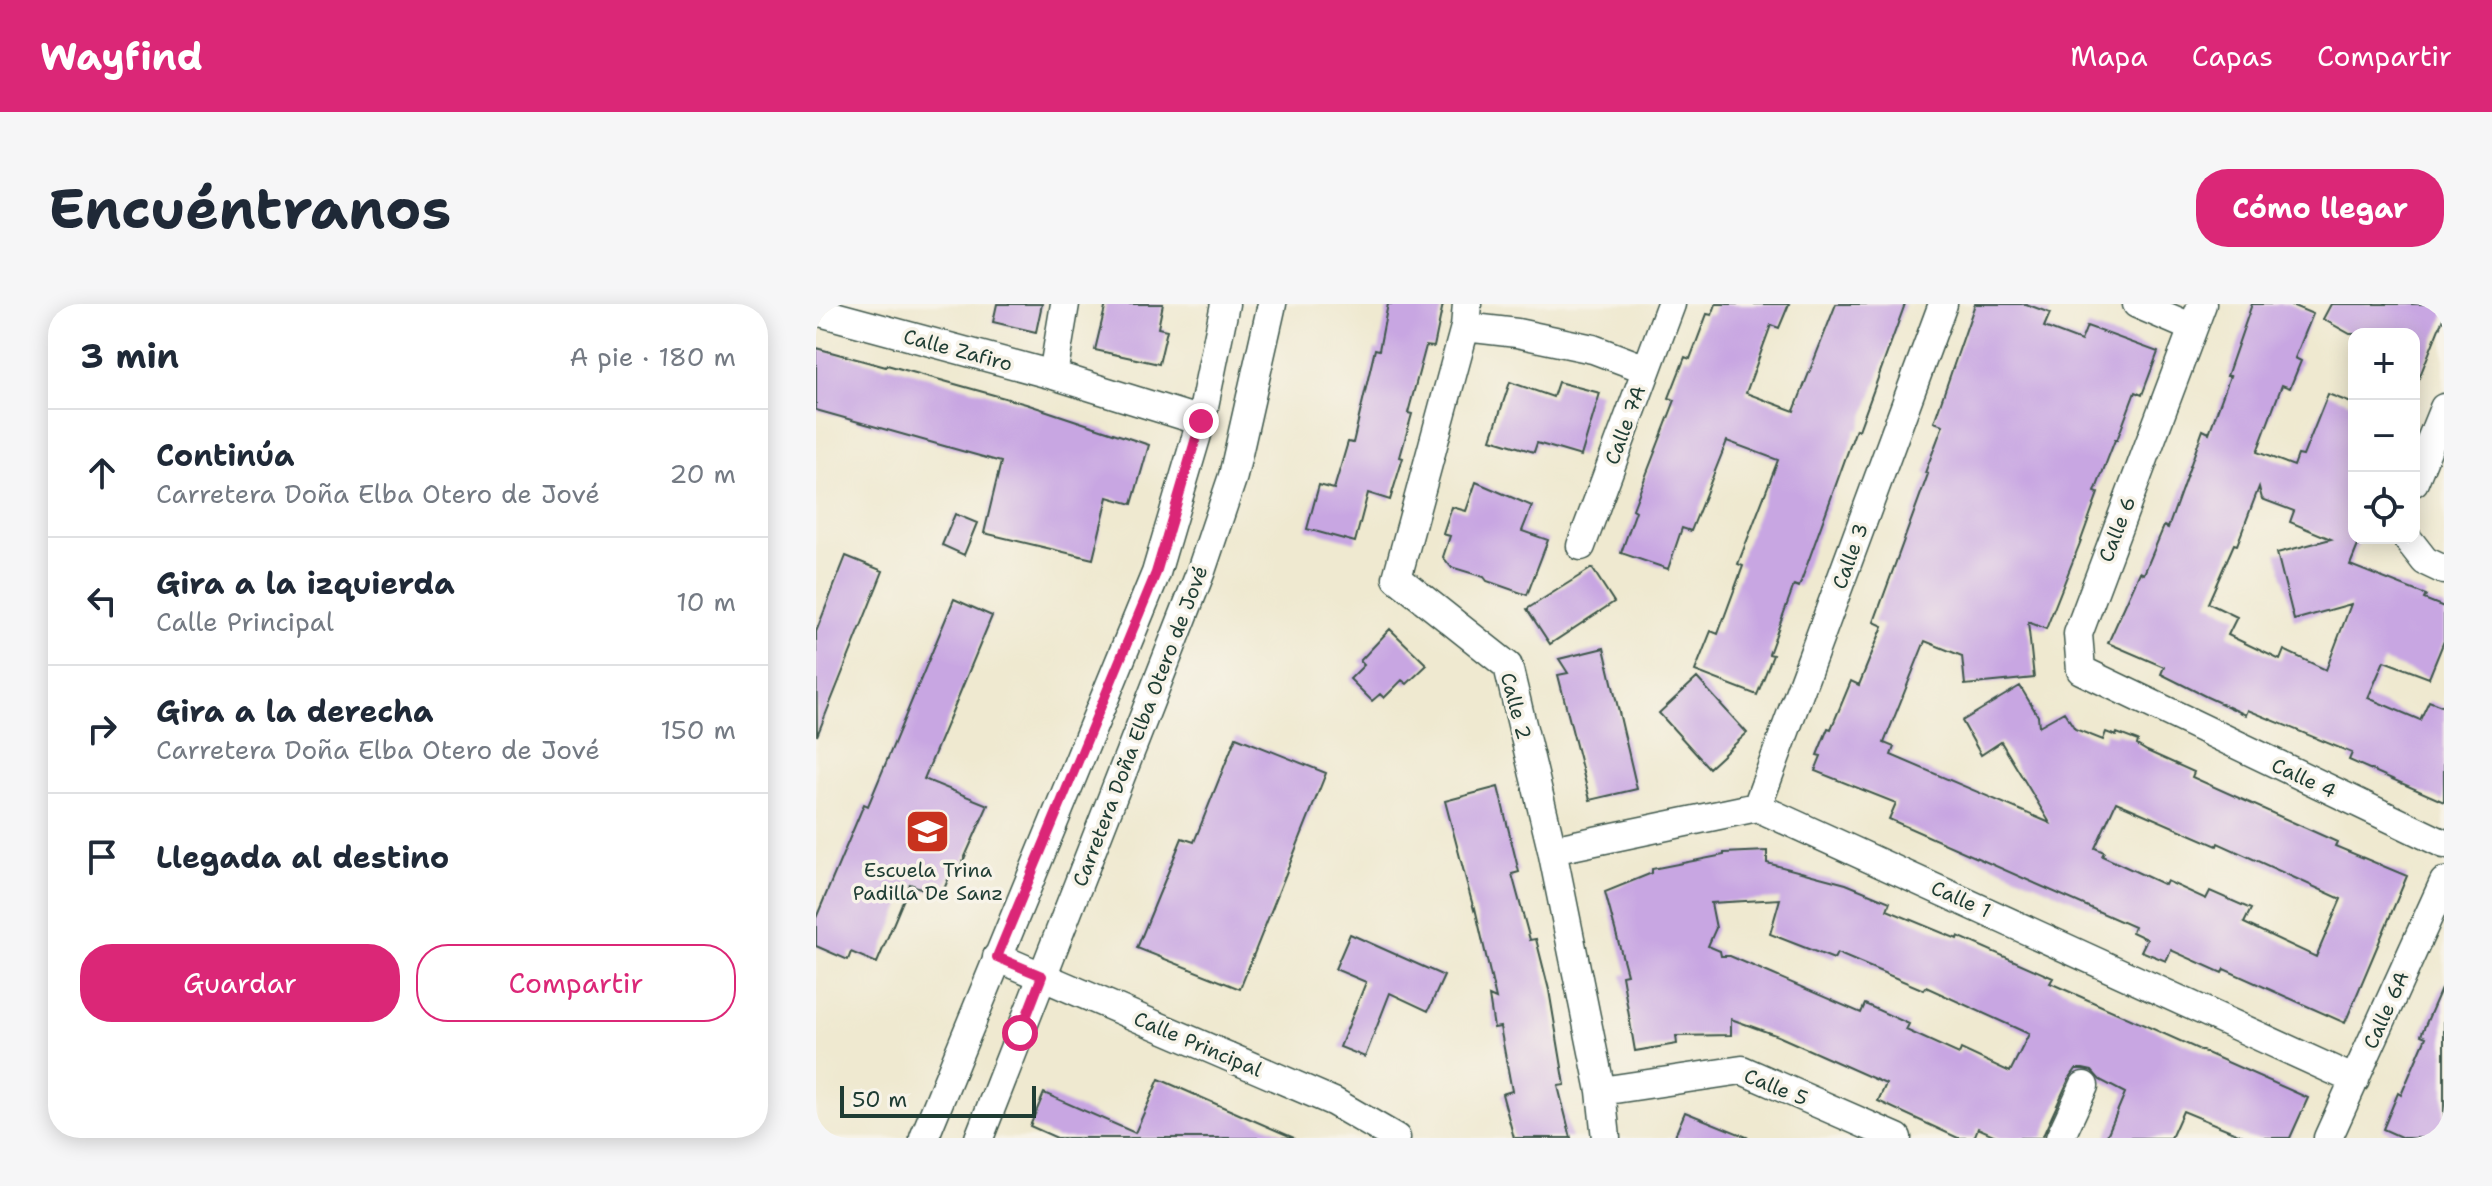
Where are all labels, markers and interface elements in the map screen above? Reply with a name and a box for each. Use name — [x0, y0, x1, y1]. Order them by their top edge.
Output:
text: Wayfind — [40, 31, 203, 82]
text: Mapa — [2070, 37, 2148, 75]
text: Capas — [2192, 37, 2273, 75]
text: Compartir — [2317, 37, 2452, 75]
button: Cómo llegar — [2196, 169, 2444, 247]
text: Encuéntranos — [48, 171, 451, 246]
street label: Calle Zafiro — [901, 323, 1015, 377]
map controls — [2348, 328, 2420, 544]
button: + — [2348, 328, 2420, 400]
text: 3 min — [80, 333, 179, 379]
text: A pie · 180 m — [570, 339, 736, 374]
street label: Calle 7A — [1599, 382, 1651, 468]
button: − — [2348, 400, 2420, 472]
route end — [1183, 403, 1219, 439]
text: Continúa — [156, 435, 295, 476]
icon: ahead — [80, 451, 124, 495]
text: 20 m — [669, 456, 736, 491]
button: locate — [2348, 472, 2420, 544]
text: Carretera Doña Elba Otero de Jové — [156, 476, 600, 511]
street label: Calle 6 — [2093, 492, 2141, 566]
street label: Calle 3 — [1826, 519, 1874, 593]
street label: Carretera Doña Elba Otero de Jové — [1067, 562, 1213, 890]
text: Gira a la izquierda — [156, 563, 455, 604]
icon: left — [80, 579, 124, 623]
text: 10 m — [676, 584, 736, 619]
text: Calle Principal — [156, 604, 334, 639]
street label: Calle 2 — [1495, 670, 1537, 742]
text: Gira a la derecha — [156, 691, 434, 732]
icon: right — [80, 707, 124, 751]
text: 150 m — [660, 712, 736, 747]
text: Carretera Doña Elba Otero de Jové — [156, 732, 600, 767]
street label: Calle 4 — [2268, 752, 2340, 804]
school or university icon: Escuela Trina Padilla De Sanz — [904, 807, 952, 855]
icon: arrive — [80, 835, 124, 879]
text: Llegada al destino — [156, 837, 449, 878]
place label: Escuela Trina Padilla De Sanz — [853, 857, 1003, 906]
street label: Calle 1 — [1927, 874, 1995, 924]
button: Guardar — [80, 944, 400, 1022]
button: Compartir — [416, 944, 736, 1022]
street label: Calle 6A — [2357, 967, 2415, 1053]
street label: Calle Principal — [1130, 1005, 1266, 1083]
route start — [1002, 1015, 1038, 1051]
street label: Calle 5 — [1740, 1062, 1812, 1112]
scale bar — [840, 1082, 1036, 1118]
text: 50 m — [852, 1085, 907, 1114]

